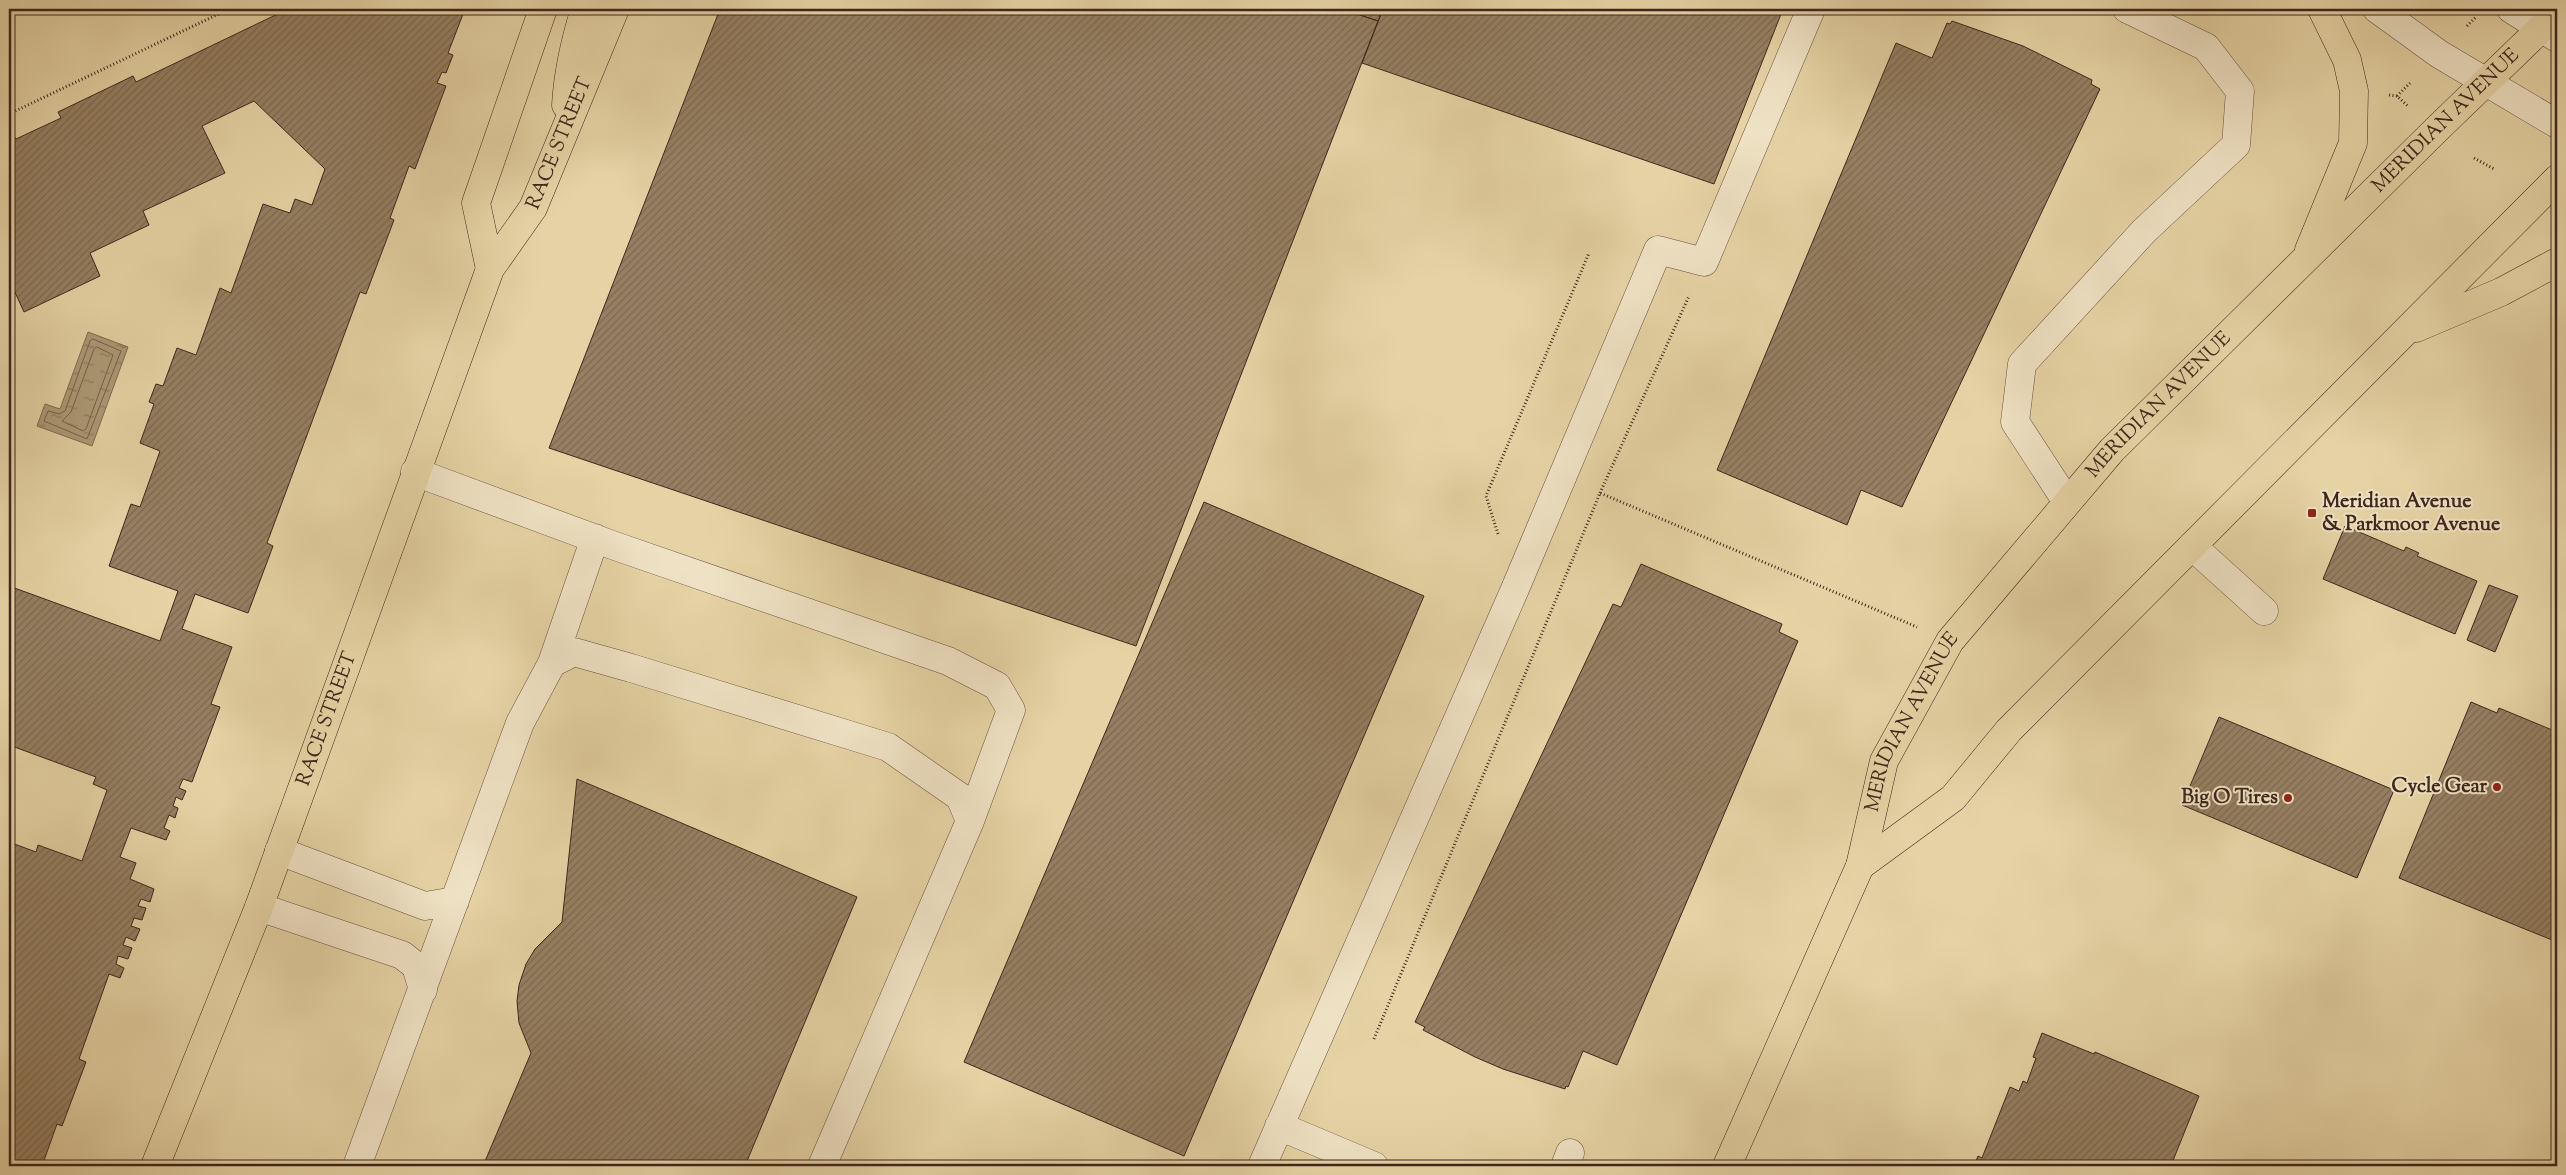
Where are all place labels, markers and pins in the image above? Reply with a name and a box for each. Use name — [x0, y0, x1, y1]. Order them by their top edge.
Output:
place label: Meridian Avenue & Parkmoor Avenue — [2322, 488, 2500, 540]
marker: Meridian Avenue & Parkmoor Avenue — [2306, 507, 2318, 519]
place label: Cycle Gear — [2392, 773, 2487, 802]
marker: Cycle Gear — [2491, 781, 2503, 793]
place label: Big O Tires — [2181, 784, 2278, 813]
marker: Big O Tires — [2282, 792, 2294, 804]

